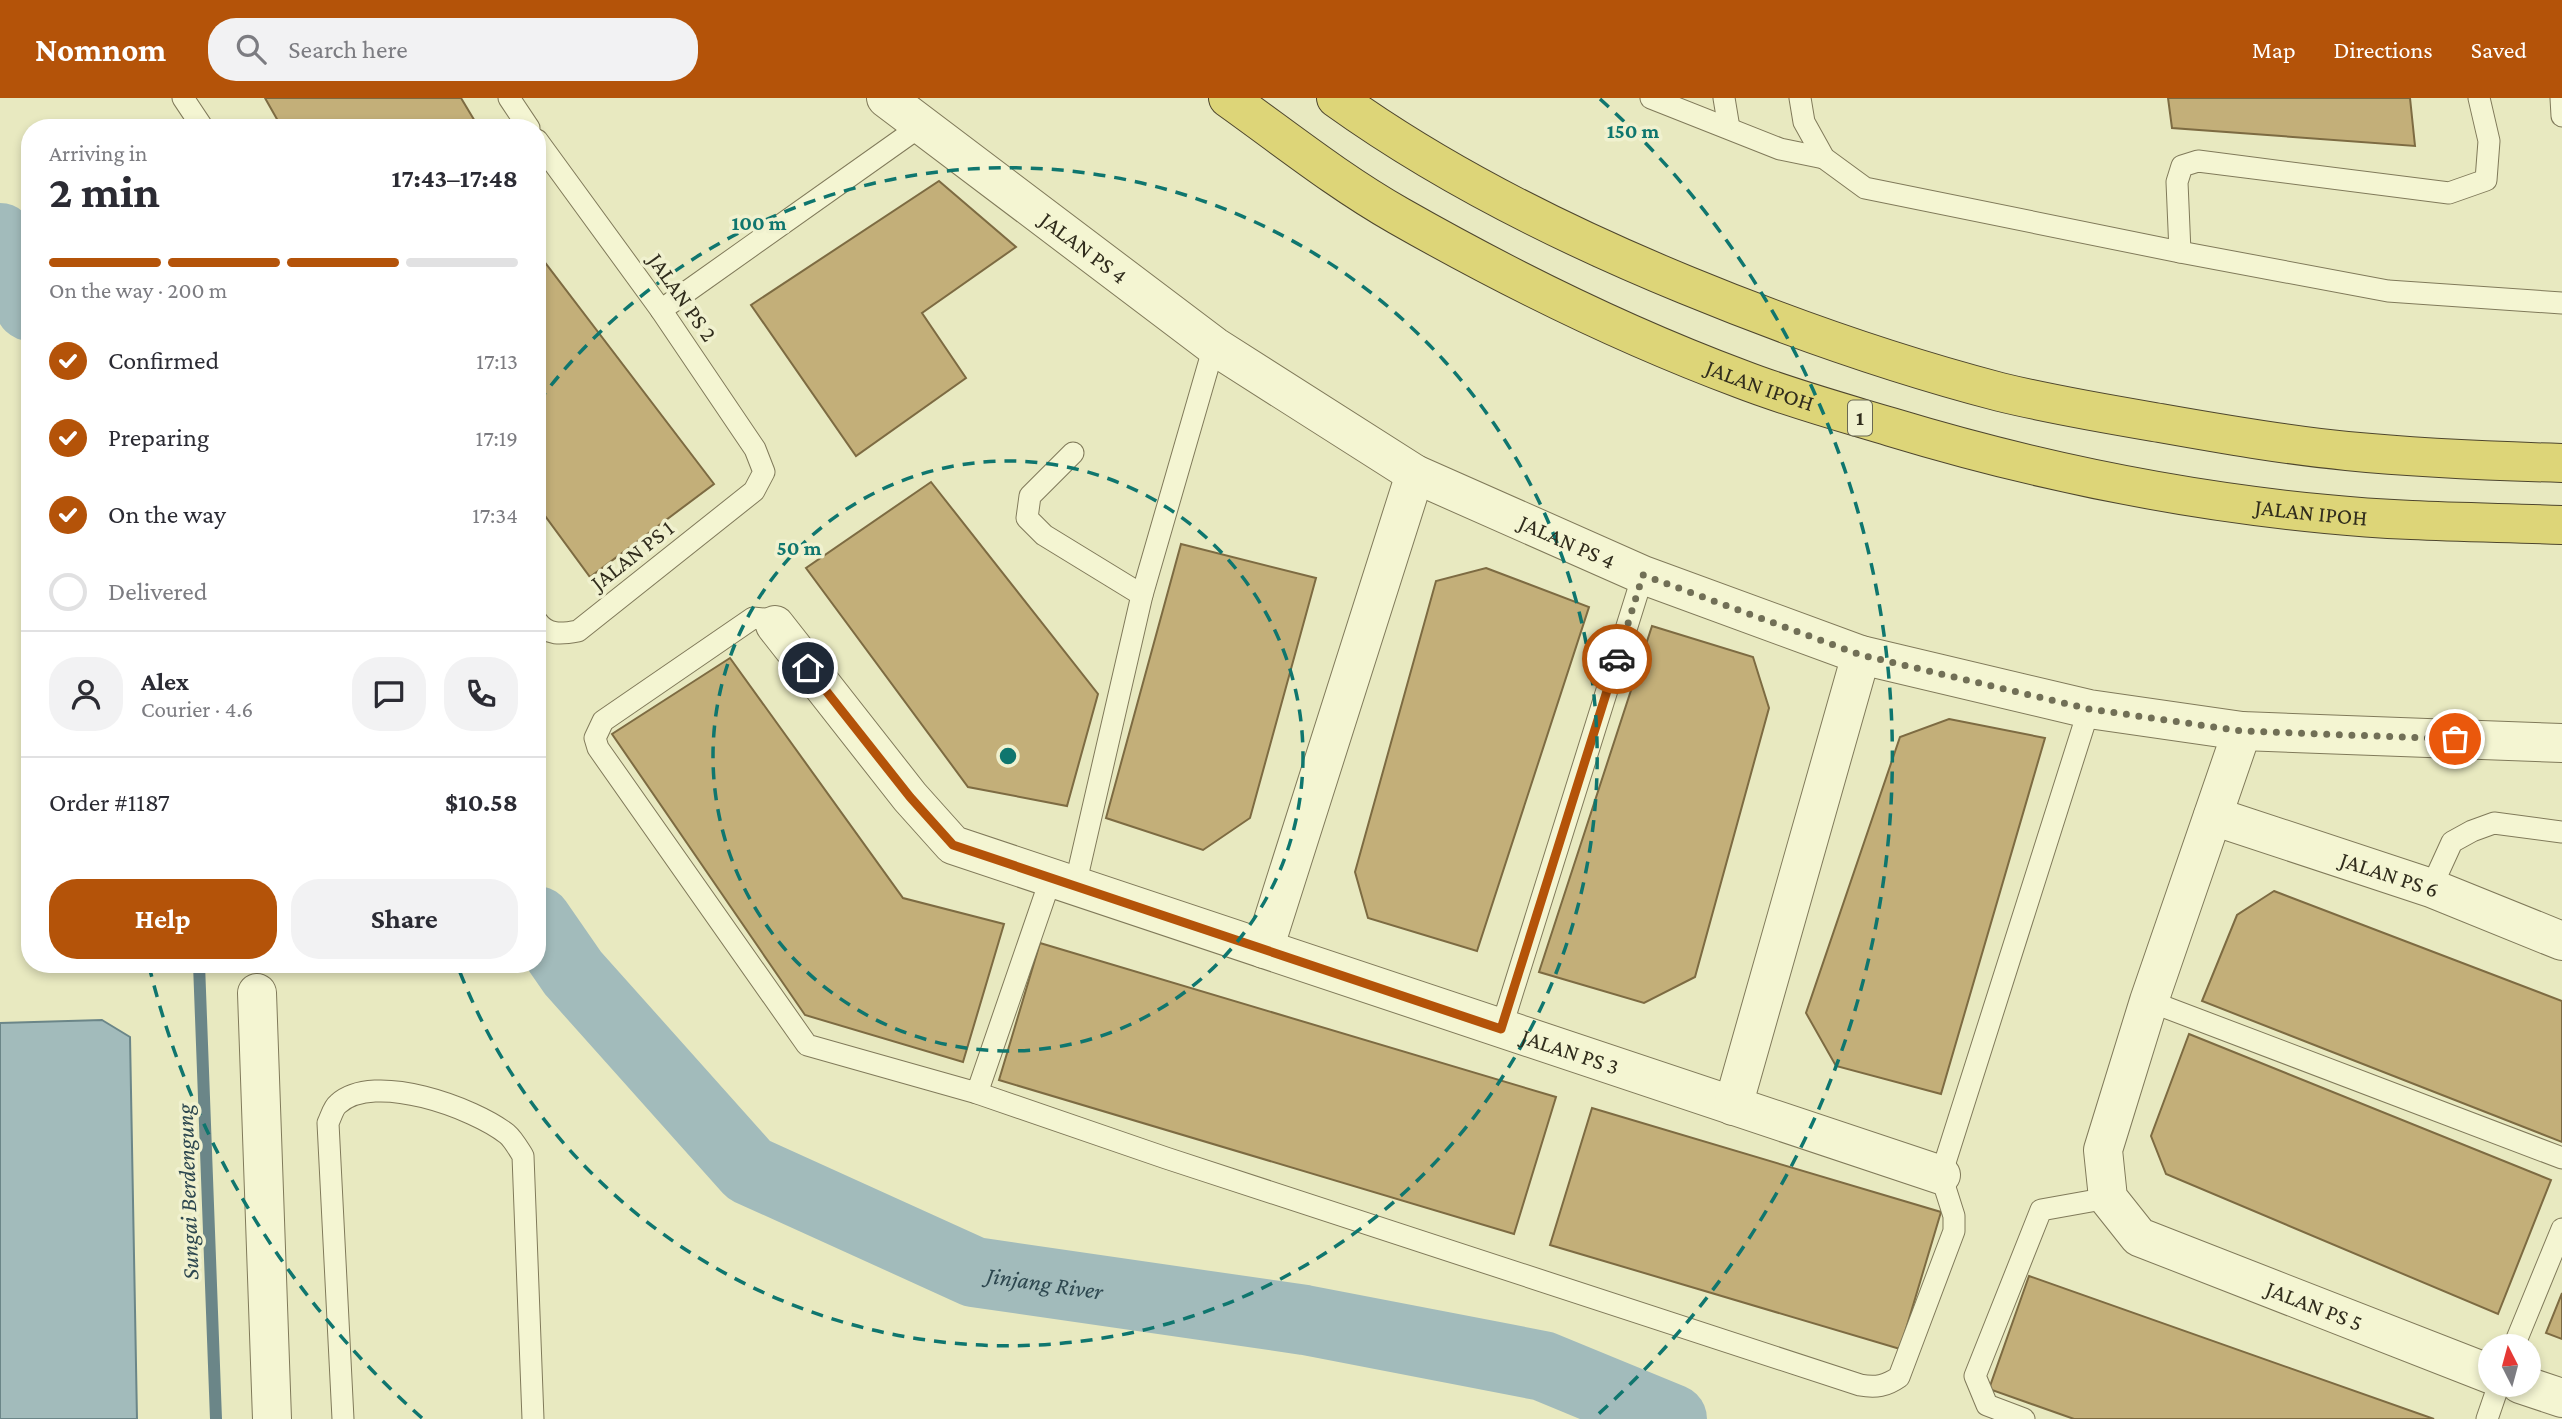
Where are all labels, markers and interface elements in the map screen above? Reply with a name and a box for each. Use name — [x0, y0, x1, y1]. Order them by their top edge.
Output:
search box — [208, 18, 698, 81]
icon: search — [232, 30, 270, 68]
text: Nomnom — [35, 31, 166, 68]
text: Search here — [288, 35, 408, 64]
text: Map — [2252, 36, 2296, 63]
text: Directions — [2334, 36, 2433, 63]
text: Saved — [2471, 36, 2527, 63]
text: 150 m — [1607, 119, 1660, 143]
text: Arriving in — [49, 140, 147, 166]
text: 17:43–17:48 — [392, 164, 518, 193]
text: 2 min — [49, 166, 160, 217]
street label: JALAN PS 4 — [1034, 205, 1132, 289]
text: 100 m — [731, 211, 787, 235]
street label: JALAN PS 2 — [642, 246, 723, 346]
text: On the way · 200 m — [49, 277, 227, 303]
icon: check — [49, 342, 87, 380]
text: Confirmed — [108, 346, 219, 375]
text: 17:13 — [476, 348, 518, 374]
street label: JALAN IPOH — [1700, 353, 1817, 416]
road number: 1 — [1848, 400, 1872, 436]
icon: check — [49, 419, 87, 457]
text: Preparing — [108, 423, 209, 452]
text: 17:19 — [476, 425, 518, 451]
street label: JALAN IPOH — [2251, 493, 2368, 531]
icon: check — [49, 496, 87, 534]
text: On the way — [108, 500, 226, 529]
text: 17:34 — [472, 502, 518, 528]
street label: JALAN PS 4 — [1513, 508, 1619, 574]
street label: JALAN PS 1 — [584, 515, 679, 597]
text: 50 m — [777, 536, 822, 560]
text: Delivered — [108, 577, 207, 606]
courier — [1582, 624, 1652, 694]
pin — [778, 638, 838, 698]
icon: car — [1598, 640, 1636, 678]
icon: home — [789, 649, 827, 687]
button: person — [49, 657, 123, 731]
button: chat — [352, 657, 426, 731]
button: phone — [444, 657, 518, 731]
text: Alex — [141, 667, 189, 696]
text: Courier · 4.6 — [141, 696, 253, 722]
pin — [2425, 709, 2485, 769]
icon: bag — [2436, 720, 2474, 758]
centre of rings — [996, 744, 1020, 768]
text: Order #1187 — [49, 788, 170, 817]
text: $10.58 — [445, 788, 518, 817]
street label: JALAN PS 6 — [2335, 845, 2443, 903]
button: Help — [49, 879, 277, 959]
button: Share — [291, 879, 518, 959]
street label: JALAN PS 3 — [1516, 1022, 1623, 1080]
water label: Sungai Berdengung — [170, 1102, 204, 1281]
water label: Jinjang River — [981, 1260, 1105, 1304]
street label: JALAN PS 5 — [2261, 1274, 2366, 1336]
north arrow — [2478, 1334, 2541, 1396]
map controls — [2478, 1334, 2541, 1397]

